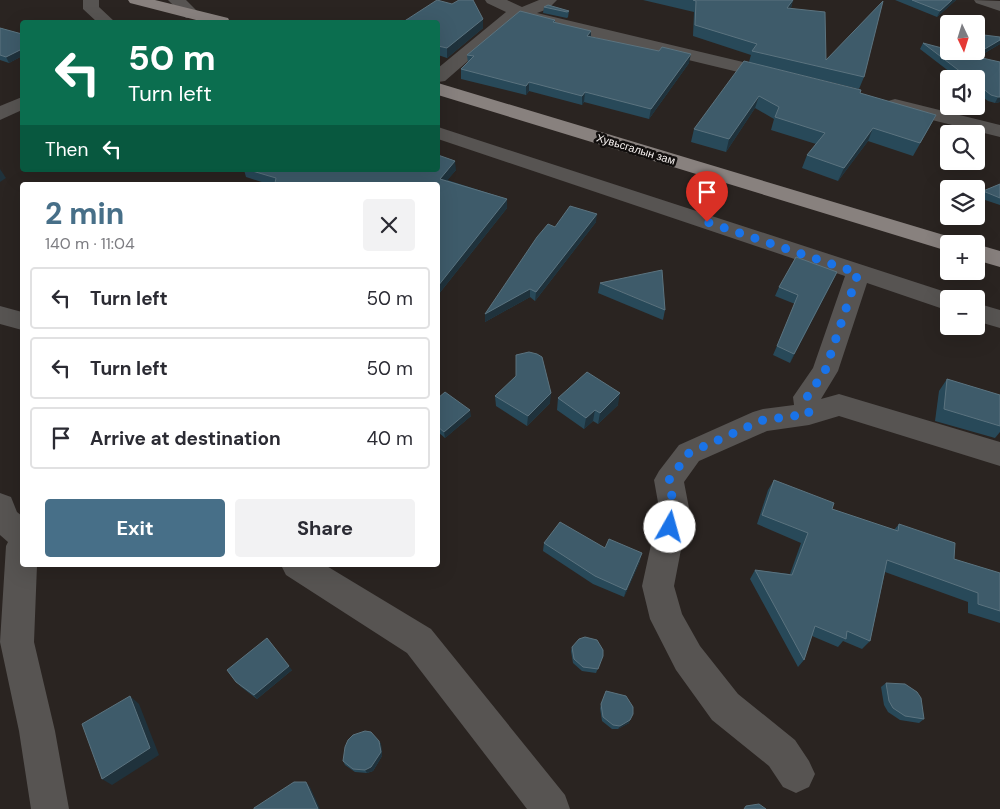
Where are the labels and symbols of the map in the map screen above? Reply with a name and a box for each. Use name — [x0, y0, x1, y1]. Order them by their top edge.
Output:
north arrow — [940, 15, 985, 60]
street label: Хувьсгалын зам — [595, 130, 677, 168]
pin — [686, 171, 728, 222]
position arrow — [643, 500, 695, 552]

